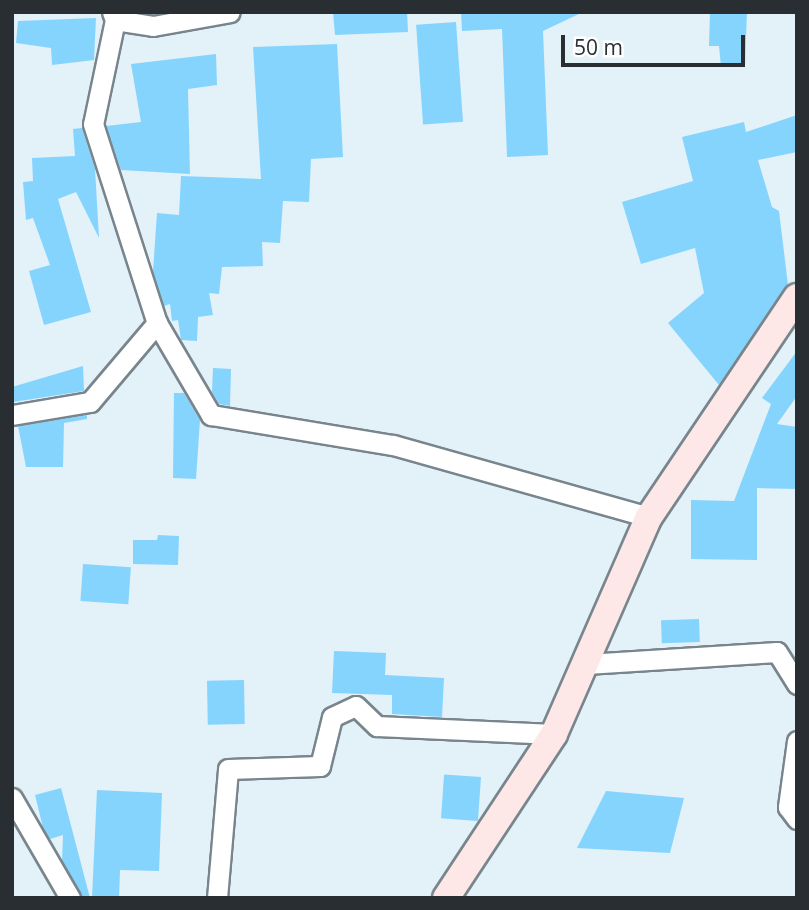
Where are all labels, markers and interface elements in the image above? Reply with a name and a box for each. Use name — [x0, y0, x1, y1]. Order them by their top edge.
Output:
scale bar — [564, 21, 748, 65]
text: 50 m — [574, 33, 623, 61]

